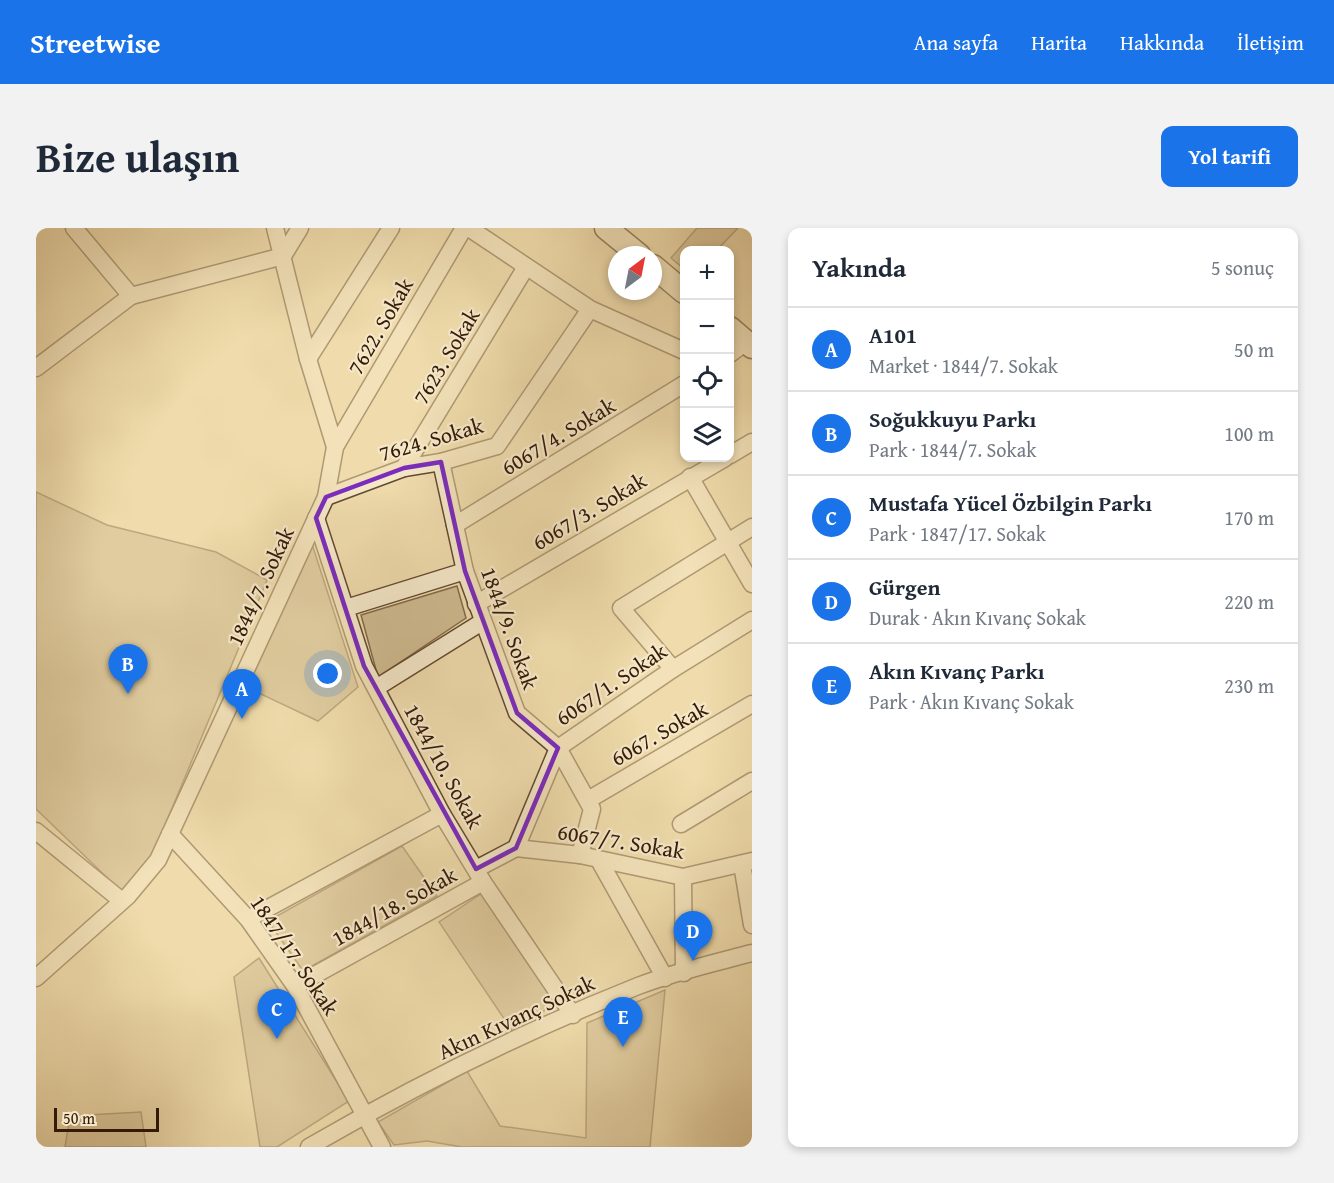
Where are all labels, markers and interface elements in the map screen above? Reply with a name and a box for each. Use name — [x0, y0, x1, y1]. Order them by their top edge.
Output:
text: Streetwise — [30, 22, 160, 63]
text: Ana sayfa — [914, 27, 998, 58]
text: Harita — [1031, 27, 1087, 58]
text: Hakkında — [1120, 27, 1204, 58]
text: İletişim — [1237, 27, 1304, 58]
text: Bize ulaşın — [36, 126, 239, 187]
button: Yol tarifi — [1161, 126, 1298, 187]
north arrow — [608, 246, 662, 300]
map controls — [680, 246, 734, 462]
button: + — [680, 246, 734, 300]
text: Yakında — [812, 248, 906, 287]
text: 5 sonuç — [1211, 253, 1274, 282]
street label: 7622. Sokak — [339, 271, 421, 380]
button: − — [680, 300, 734, 354]
street label: 7623. Sokak — [405, 301, 488, 410]
text: A101 — [869, 319, 917, 351]
text: A — [825, 335, 838, 364]
text: 50 m — [1234, 335, 1274, 364]
text: Market · 1844/7. Sokak — [869, 351, 1058, 380]
button: locate — [680, 354, 734, 408]
street label: 6067/4. Sokak — [495, 389, 622, 483]
text: Soğukkuyu Parkı — [869, 403, 1036, 435]
button: layers — [680, 408, 734, 462]
street label: 7624. Sokak — [375, 409, 488, 469]
text: B — [825, 419, 838, 448]
text: 100 m — [1224, 419, 1274, 448]
text: Park · 1844/7. Sokak — [869, 435, 1036, 464]
street label: 6067/3. Sokak — [526, 464, 653, 558]
text: Mustafa Yücel Özbilgin Parkı — [869, 487, 1152, 519]
text: C — [826, 503, 837, 532]
text: 170 m — [1224, 503, 1274, 532]
text: Park · 1847/17. Sokak — [869, 519, 1046, 548]
street label: 1844/7. Sokak — [218, 520, 302, 651]
street label: 1844/9. Sokak — [473, 562, 547, 694]
text: Gürgen — [869, 571, 941, 603]
text: D — [825, 587, 838, 616]
text: 220 m — [1224, 587, 1274, 616]
text: Durak · Akın Kıvanç Sokak — [869, 603, 1086, 632]
street label: 6067/1. Sokak — [549, 634, 674, 733]
pin: B — [108, 644, 148, 694]
text: Akın Kıvanç Parkı — [869, 655, 1045, 687]
your location — [313, 659, 342, 688]
pin: A — [222, 670, 262, 719]
text: E — [826, 671, 837, 700]
text: 230 m — [1224, 671, 1274, 700]
text: Park · Akın Kıvanç Sokak — [869, 687, 1074, 716]
street label: 6067. Sokak — [605, 692, 714, 774]
street label: 1844/10. Sokak — [396, 698, 492, 835]
street label: 6067/7. Sokak — [555, 815, 688, 867]
street label: 1844/18. Sokak — [326, 858, 463, 954]
street label: 1847/17. Sokak — [243, 889, 348, 1022]
pin: D — [674, 912, 712, 961]
street label: Akın Kıvanç Sokak — [432, 966, 600, 1067]
pin: C — [258, 990, 296, 1039]
pin: E — [604, 998, 642, 1047]
scale bar — [54, 1105, 159, 1132]
text: 50 m — [63, 1106, 95, 1130]

